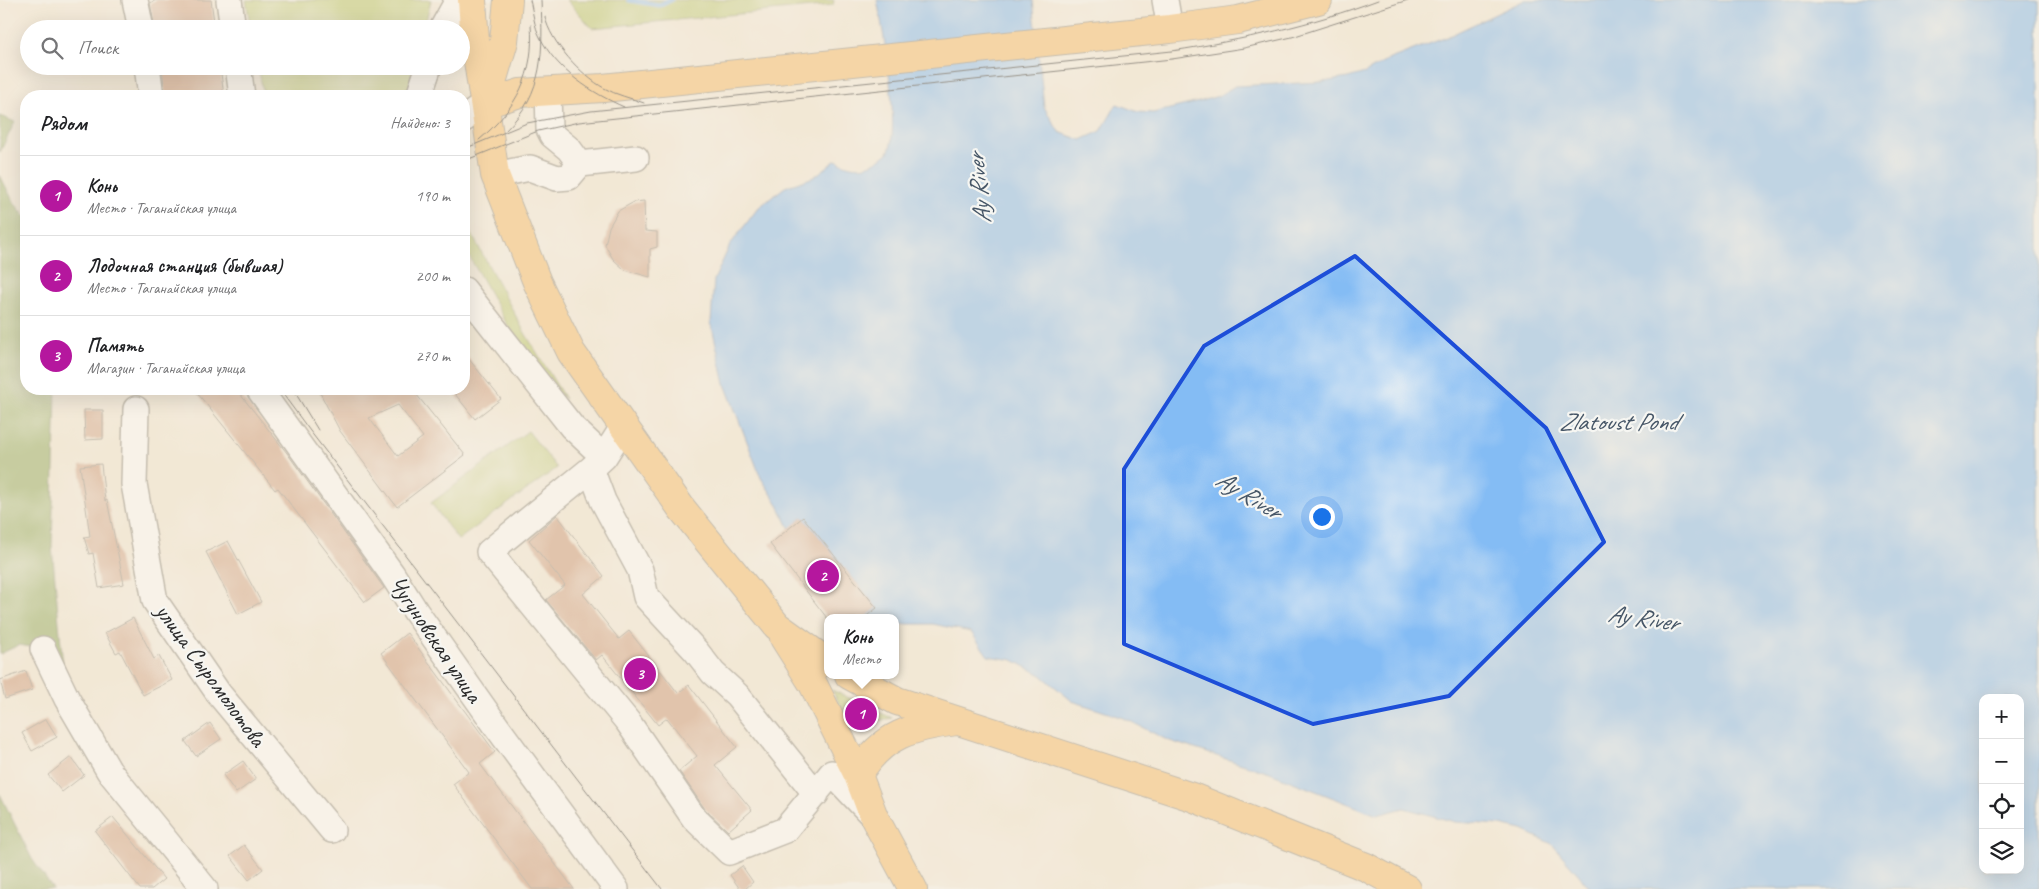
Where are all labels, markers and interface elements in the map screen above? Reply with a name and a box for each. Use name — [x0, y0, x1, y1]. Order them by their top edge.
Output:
search box — [20, 20, 470, 75]
icon: search — [38, 34, 66, 62]
text: Поиск — [78, 36, 118, 60]
text: Рядом — [40, 110, 87, 136]
text: Найдено: 3 — [390, 113, 450, 133]
water label: Ay River — [959, 148, 999, 226]
text: Конь — [87, 174, 117, 198]
text: 1 — [52, 186, 60, 206]
text: 190 m — [416, 186, 450, 206]
text: Место · Таганайская улица — [87, 198, 236, 218]
text: Лодочная станция (бывшая) — [87, 254, 282, 278]
text: 2 — [52, 266, 60, 286]
text: 200 m — [416, 266, 450, 286]
text: Место · Таганайская улица — [87, 278, 236, 298]
text: Память — [87, 334, 143, 358]
text: 3 — [52, 346, 60, 366]
text: 270 m — [416, 346, 450, 366]
text: Магазин · Таганайская улица — [87, 358, 245, 378]
water label: Zlatoust Pond — [1559, 406, 1684, 438]
water label: Ay River — [1210, 463, 1290, 529]
your location — [1309, 504, 1335, 530]
pin: 2 — [807, 557, 839, 595]
street label: Чугуновская улица — [383, 570, 490, 709]
street label: улица Сыромолотова — [148, 596, 274, 754]
water label: Ay River — [1606, 597, 1684, 639]
popup — [824, 614, 899, 679]
text: Конь — [843, 625, 872, 649]
text: Место — [843, 649, 880, 669]
pin: 3 — [624, 655, 656, 693]
map controls — [1979, 694, 2024, 874]
button: + — [1979, 694, 2024, 739]
pin: 1 — [845, 695, 877, 733]
button: − — [1979, 739, 2024, 784]
button: locate — [1979, 784, 2024, 829]
button: layers — [1979, 829, 2024, 874]

